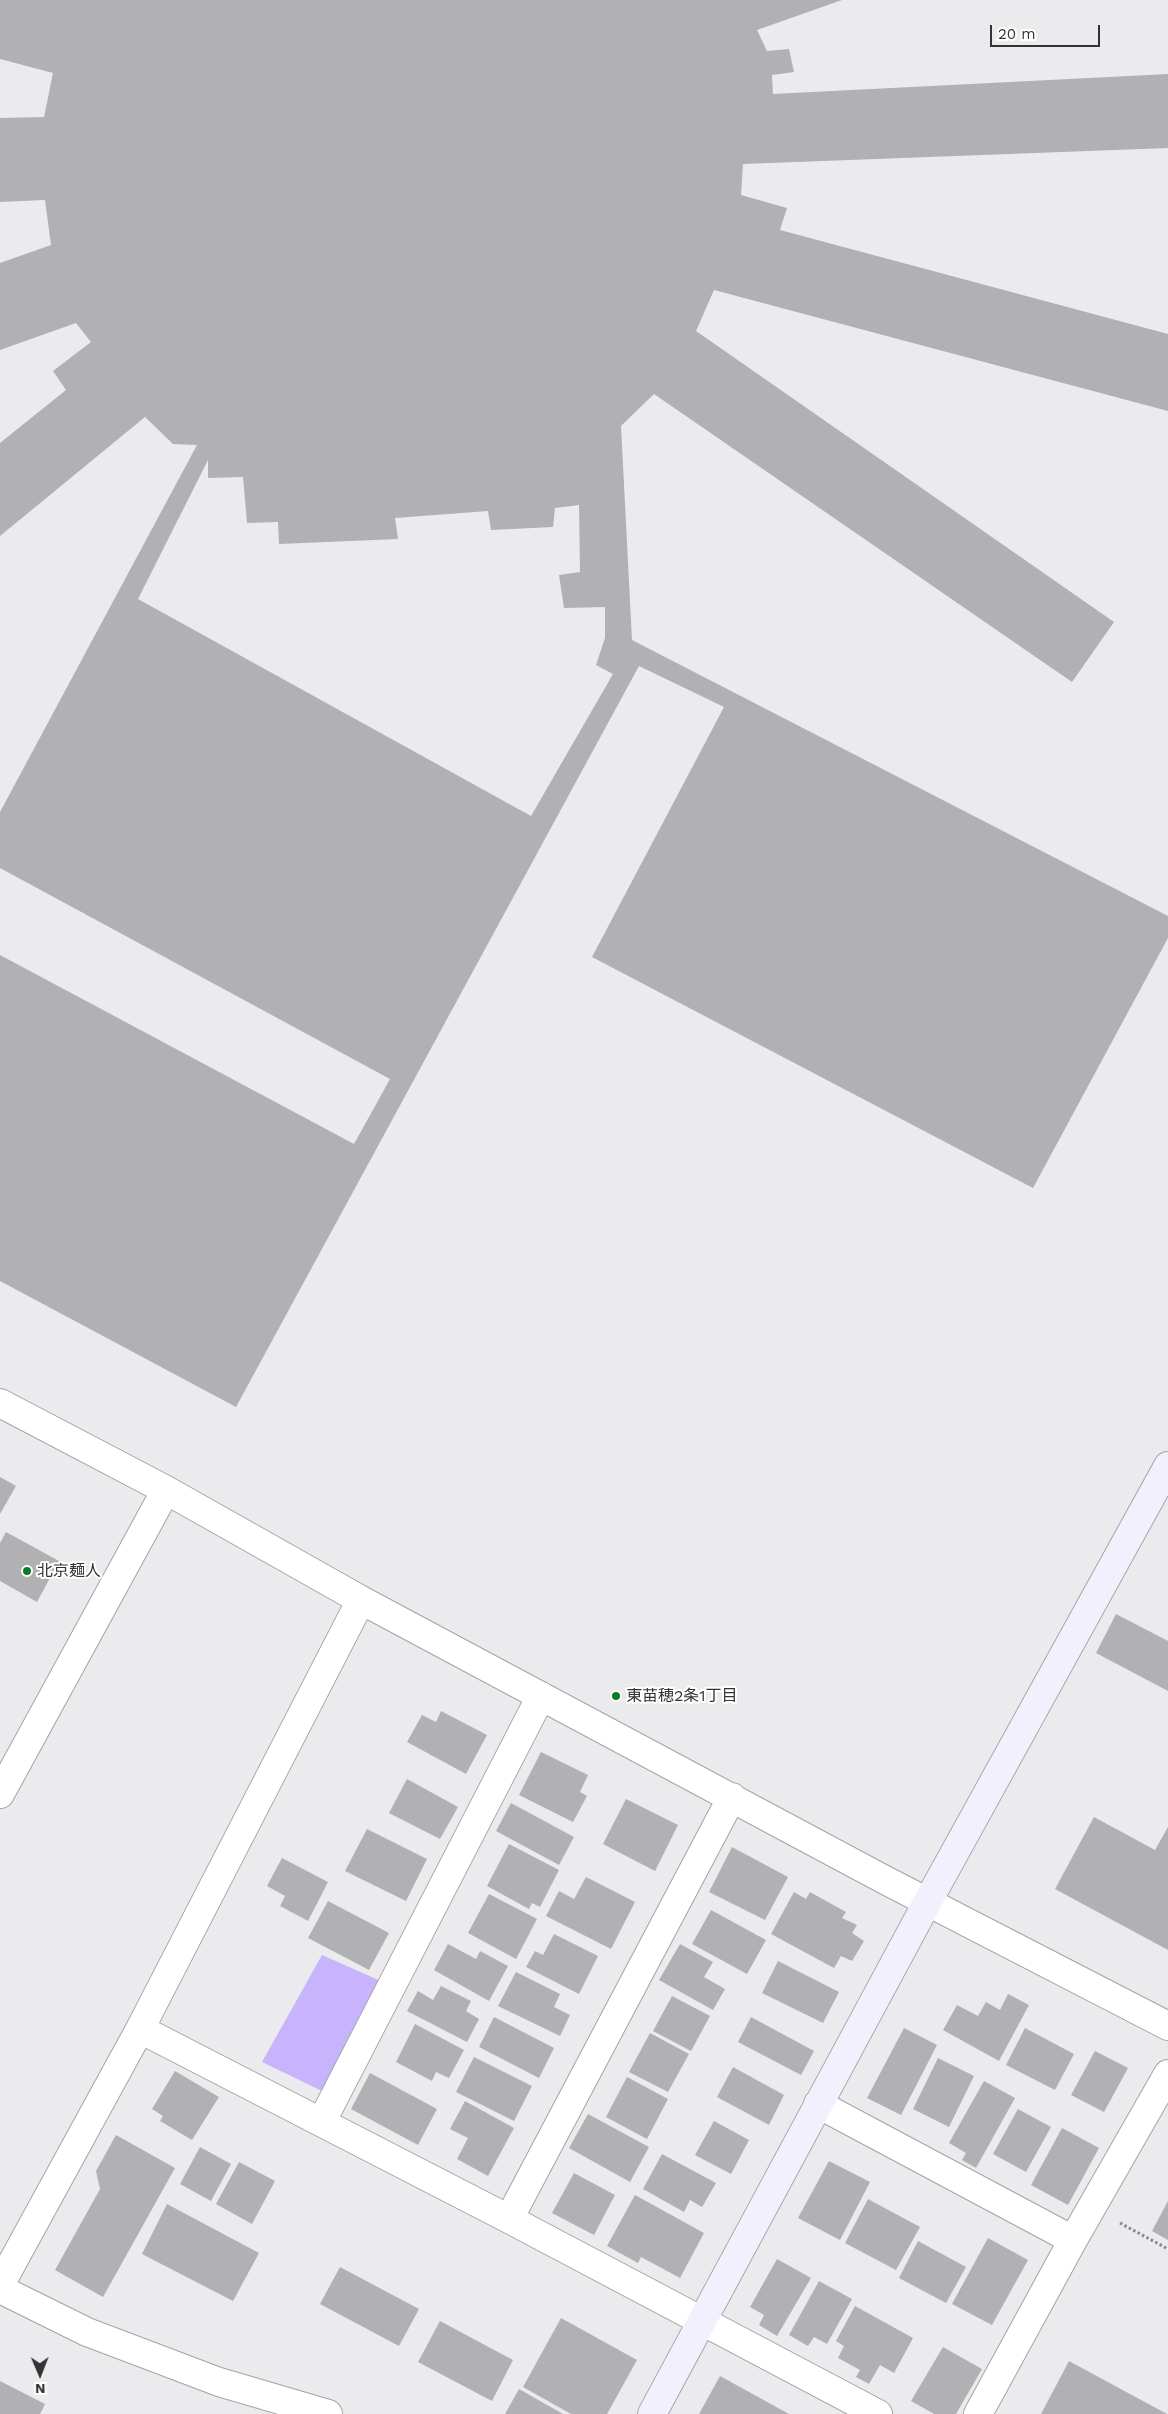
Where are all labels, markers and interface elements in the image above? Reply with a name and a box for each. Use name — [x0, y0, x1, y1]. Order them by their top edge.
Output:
scale bar — [993, 15, 1103, 47]
text: 20 m — [998, 25, 1036, 43]
place label: 北京麺人 — [37, 1561, 101, 1581]
marker: 北京麺人 — [21, 1565, 33, 1577]
place label: 東苗穂2条1丁目 — [626, 1686, 738, 1706]
marker: 東苗穂2条1丁目 — [610, 1690, 622, 1702]
north arrow — [15, 2349, 65, 2399]
text: N — [35, 2381, 46, 2397]

